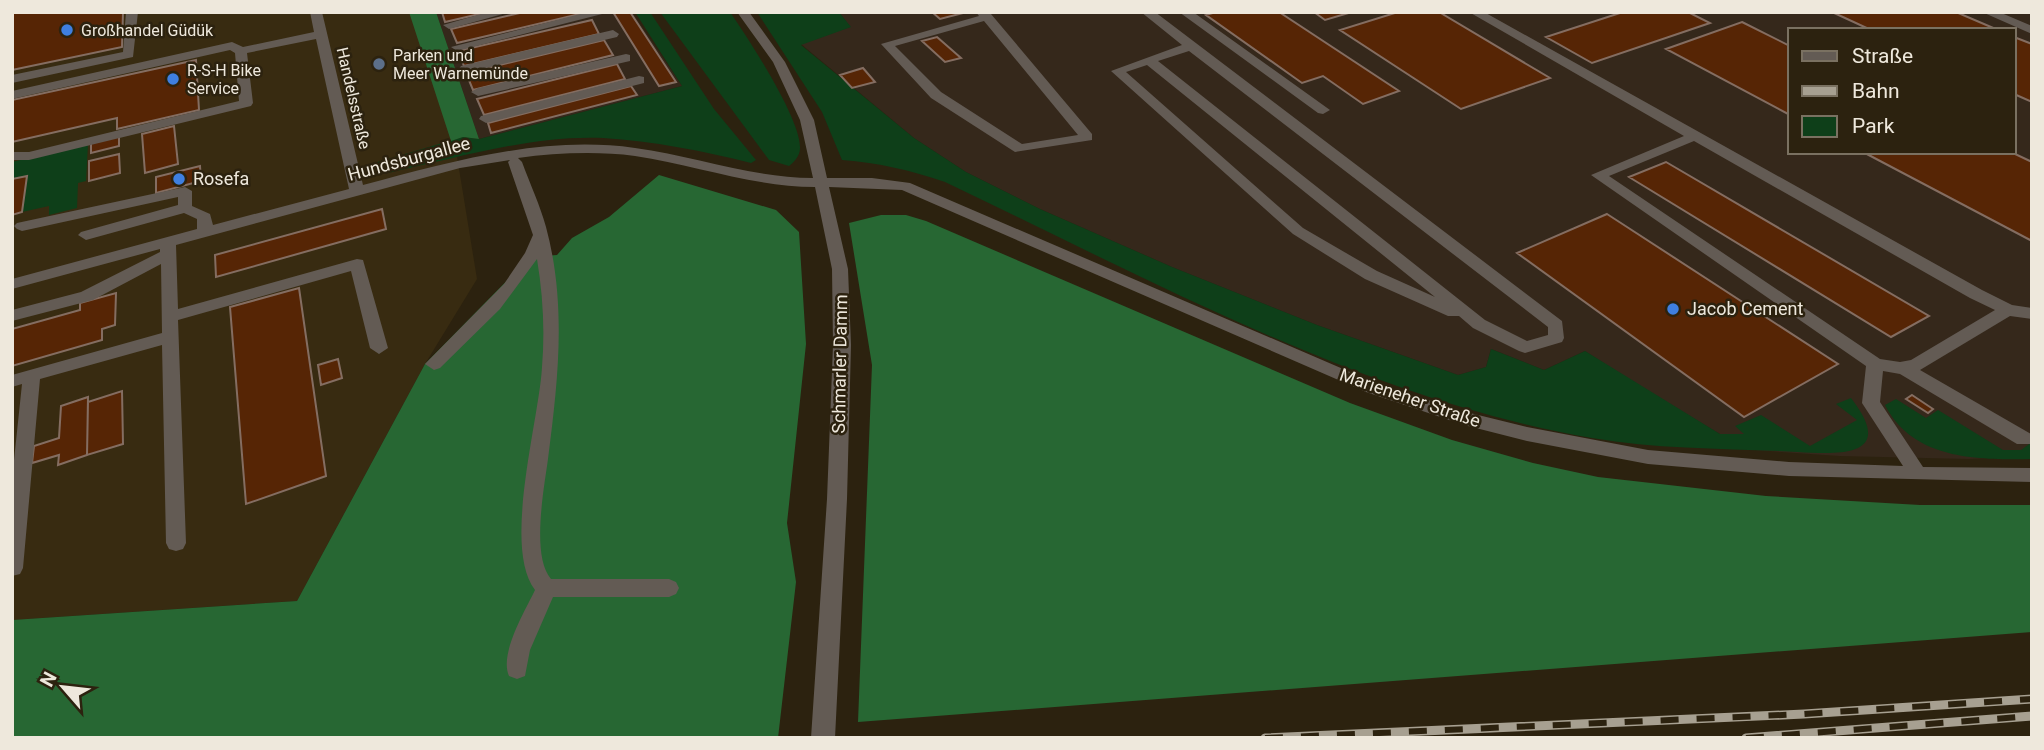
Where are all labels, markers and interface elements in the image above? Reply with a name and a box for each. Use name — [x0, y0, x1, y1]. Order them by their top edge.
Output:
place label: Großhandel Güdük — [81, 21, 214, 40]
marker: Großhandel Güdük — [59, 22, 75, 38]
legend — [1788, 28, 2016, 154]
text: Straße — [1852, 44, 1913, 68]
street label: Handelsstraße — [333, 45, 374, 151]
place label: Parken und Meer Warnemünde — [393, 46, 528, 83]
marker: Parken und Meer Warnemünde — [371, 56, 387, 72]
place label: R-S-H Bike Service — [187, 61, 261, 98]
marker: R-S-H Bike Service — [165, 71, 181, 87]
text: Bahn — [1852, 79, 1900, 103]
text: Park — [1852, 114, 1895, 138]
street label: Hundsburgallee — [345, 132, 472, 185]
place label: Rosefa — [193, 168, 249, 189]
marker: Rosefa — [171, 171, 187, 187]
street label: Schmarler Damm — [828, 294, 851, 434]
place label: Jacob Cement — [1687, 298, 1804, 319]
marker: Jacob Cement — [1665, 301, 1681, 317]
street label: Marieneher Straße — [1337, 364, 1483, 431]
north arrow — [28, 652, 98, 722]
text: N — [35, 668, 62, 691]

